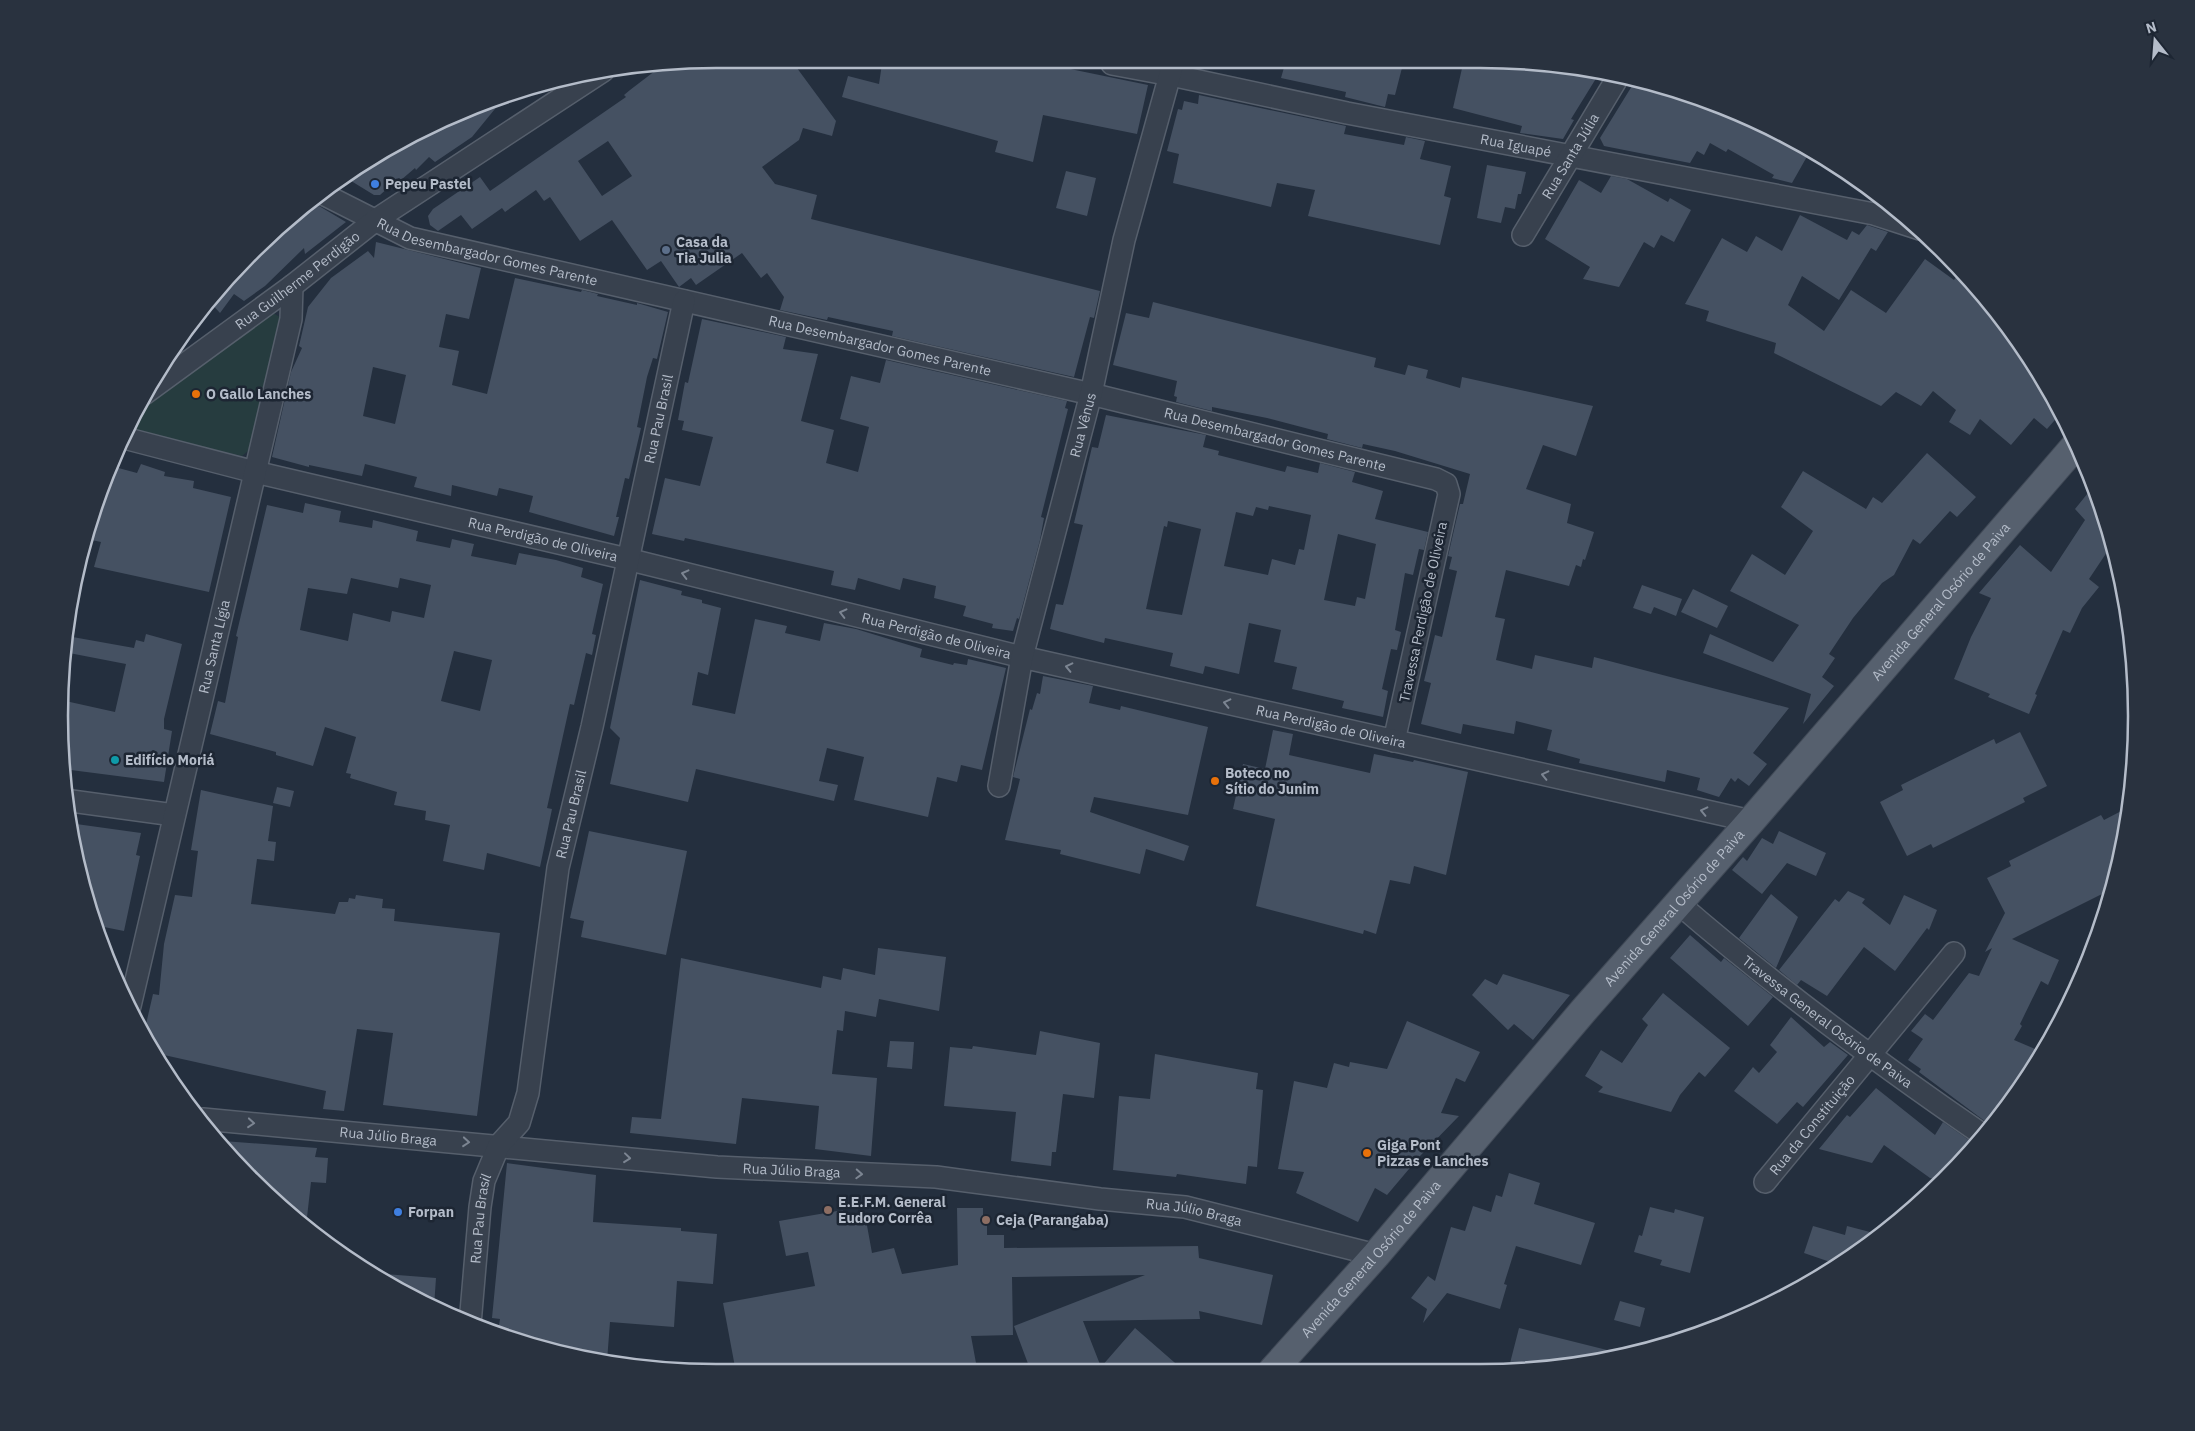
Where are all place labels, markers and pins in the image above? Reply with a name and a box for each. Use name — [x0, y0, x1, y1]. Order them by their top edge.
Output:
place label: Pepeu Pastel — [385, 175, 471, 193]
marker: Pepeu Pastel — [369, 178, 381, 190]
place label: Casa da Tia Julia — [676, 233, 732, 267]
marker: Casa da Tia Julia — [660, 244, 672, 256]
place label: O Gallo Lanches — [206, 385, 311, 403]
marker: O Gallo Lanches — [190, 388, 202, 400]
place label: Edifício Moriá — [125, 751, 215, 769]
marker: Edifício Moriá — [109, 754, 121, 766]
place label: Boteco no Sítio do Junim — [1225, 764, 1319, 798]
marker: Boteco no Sítio do Junim — [1209, 775, 1221, 787]
place label: Giga Pont Pizzas e Lanches — [1377, 1136, 1488, 1170]
marker: Giga Pont Pizzas e Lanches — [1361, 1147, 1373, 1159]
place label: E.E.F.M. General Eudoro Corrêa — [838, 1193, 946, 1227]
place label: Forpan — [408, 1203, 454, 1221]
marker: E.E.F.M. General Eudoro Corrêa — [822, 1204, 834, 1216]
marker: Forpan — [392, 1206, 404, 1218]
place label: Ceja (Parangaba) — [996, 1211, 1109, 1229]
marker: Ceja (Parangaba) — [980, 1214, 992, 1226]

